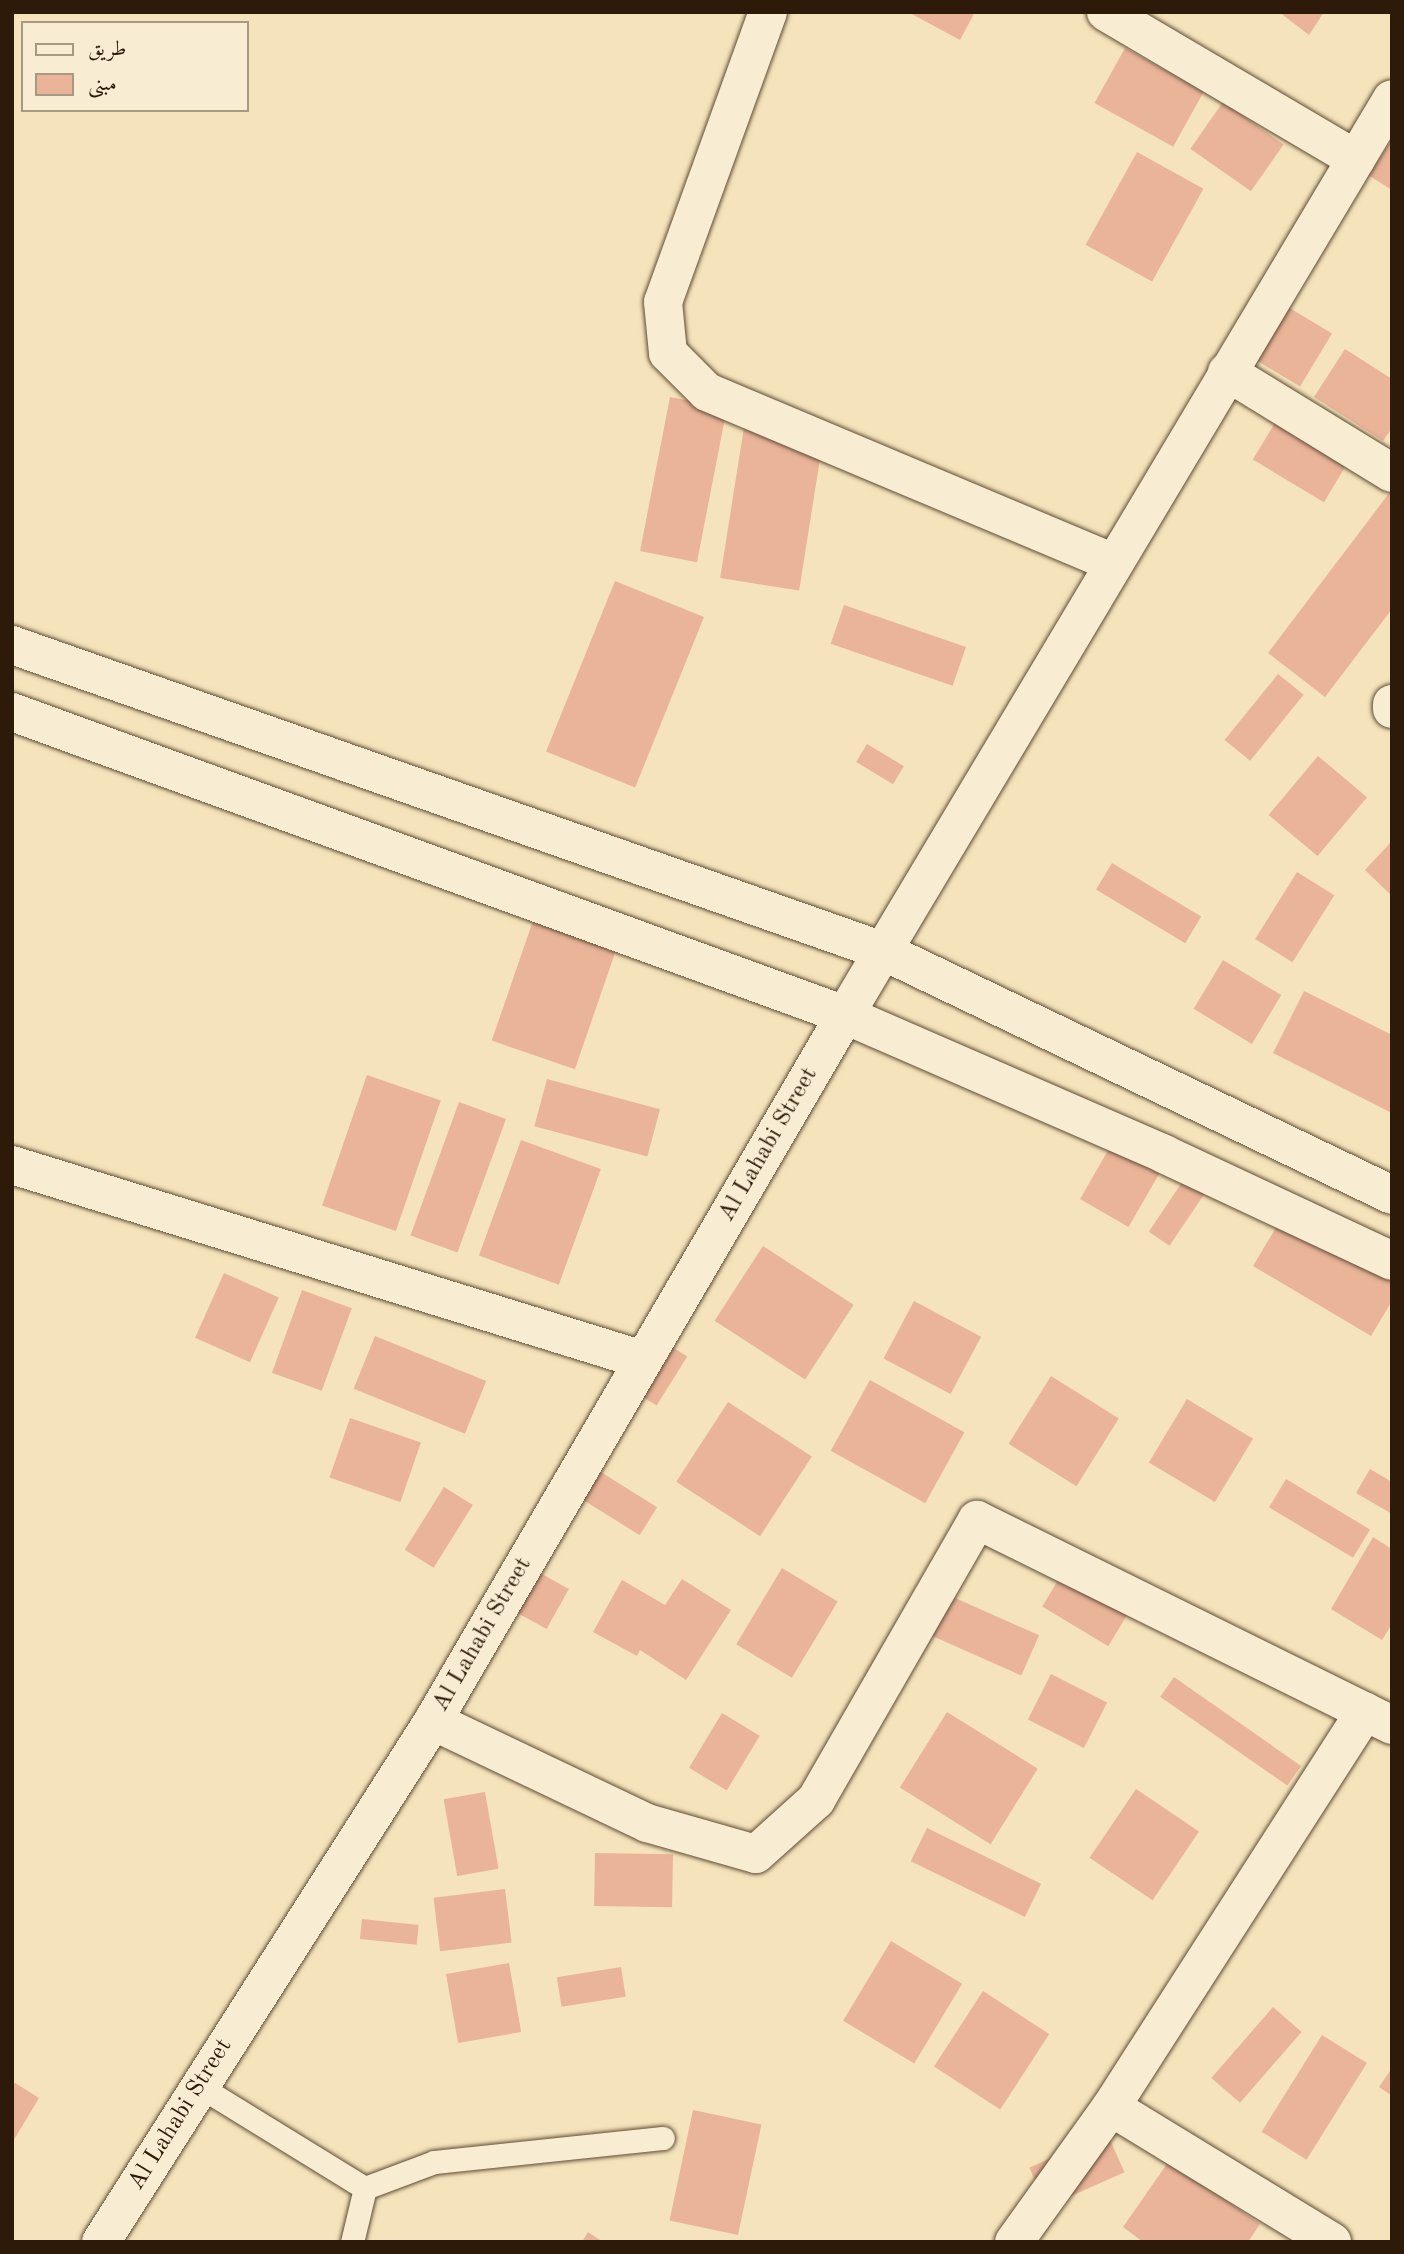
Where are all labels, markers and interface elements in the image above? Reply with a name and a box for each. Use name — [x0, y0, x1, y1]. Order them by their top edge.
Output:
legend — [21, 21, 248, 112]
text: طريق — [88, 39, 126, 60]
text: مبنى — [88, 74, 117, 95]
street label: Al Lahabi Street — [713, 1063, 825, 1227]
street label: Al Lahabi Street — [427, 1553, 539, 1717]
street label: Al Lahabi Street — [123, 2034, 239, 2196]

